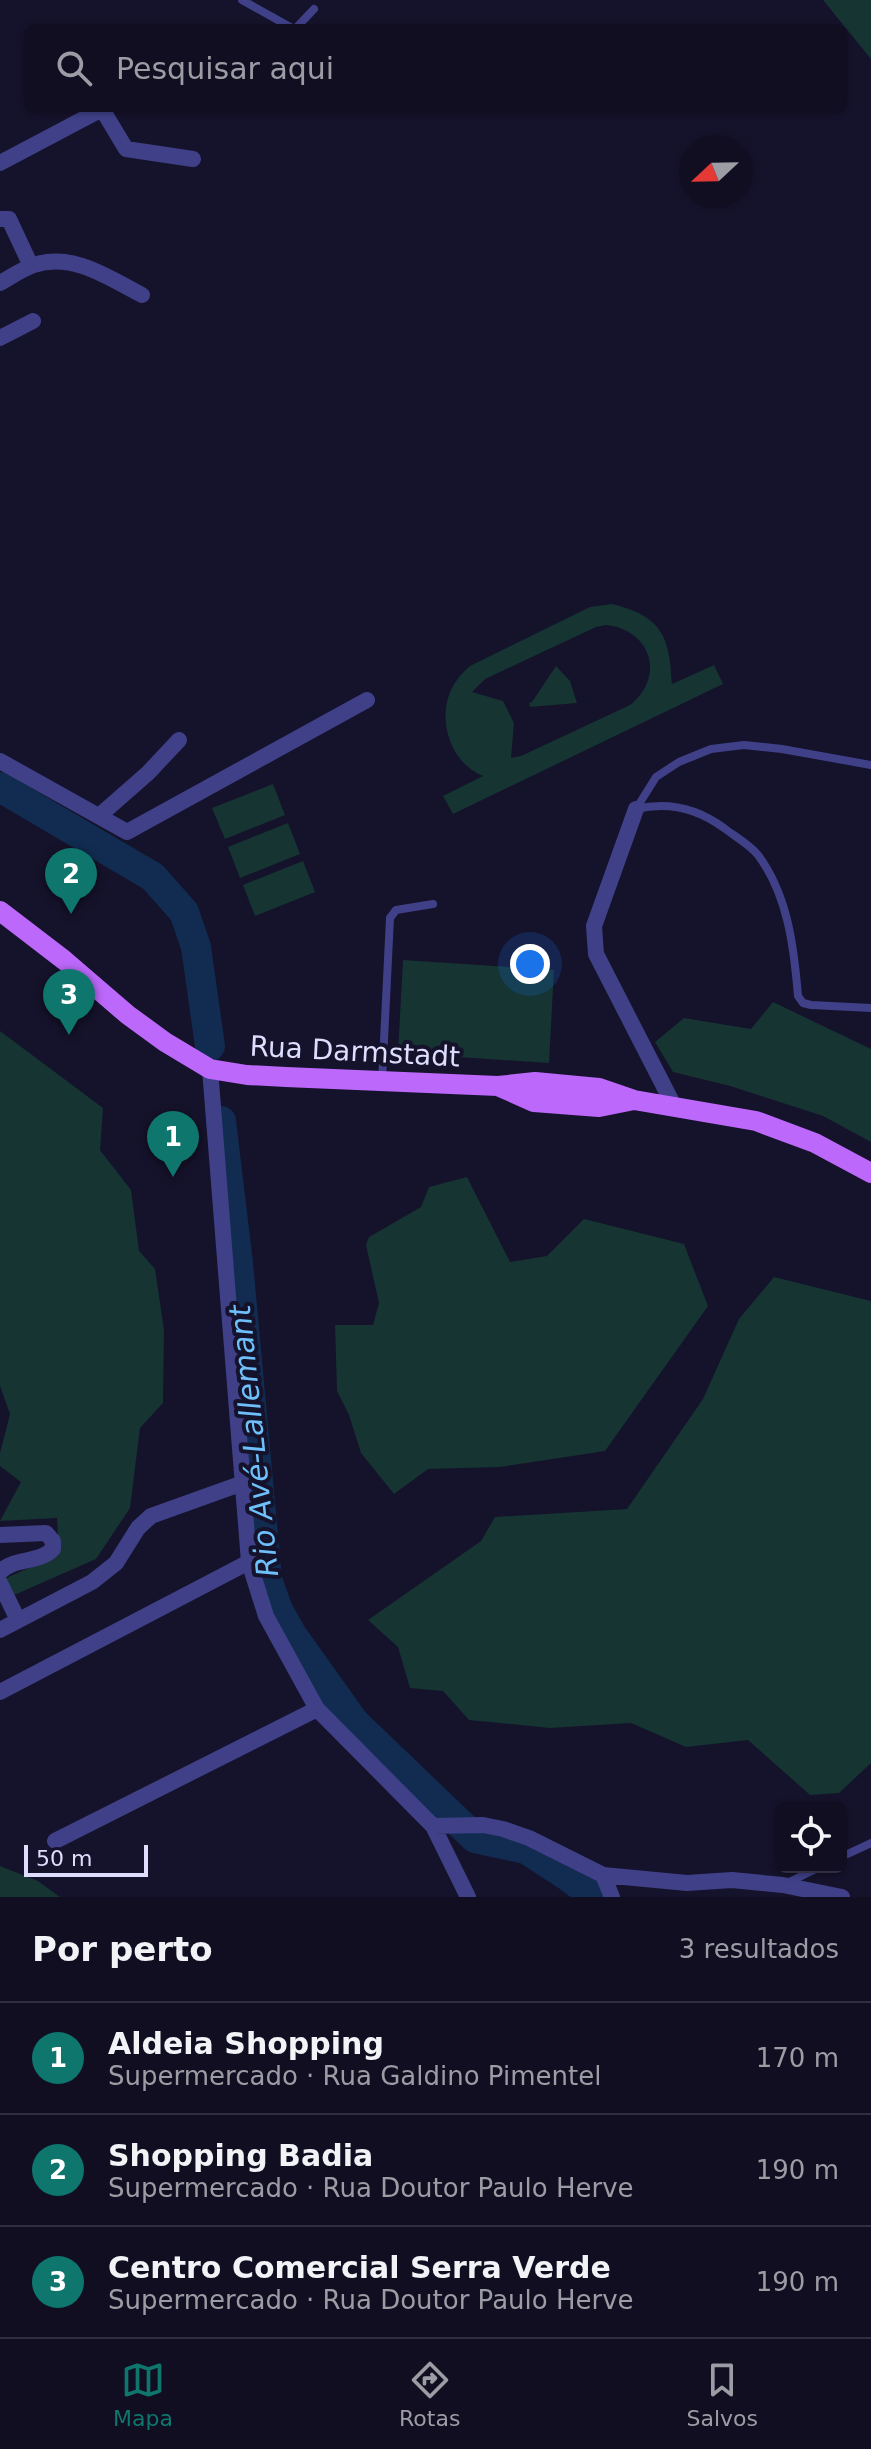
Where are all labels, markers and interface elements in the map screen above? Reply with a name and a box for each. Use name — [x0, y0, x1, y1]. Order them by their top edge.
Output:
search box — [24, 24, 847, 112]
icon: search — [52, 46, 96, 90]
text: Pesquisar aqui — [116, 51, 334, 86]
north arrow — [679, 136, 751, 208]
pin: 2 — [45, 848, 97, 914]
your location — [510, 944, 550, 984]
pin: 3 — [43, 969, 95, 1035]
street label: Rua Darmstadt — [249, 1030, 461, 1073]
pin: 1 — [147, 1111, 199, 1177]
water label: Rio Avé‐Lallemant — [222, 1302, 285, 1579]
map controls — [775, 1801, 847, 1873]
button: locate — [775, 1801, 847, 1873]
scale bar — [24, 1841, 148, 1877]
text: 50 m — [36, 1846, 92, 1871]
text: Por perto — [32, 1929, 213, 1969]
text: 3 resultados — [679, 1934, 839, 1964]
text: Aldeia Shopping — [108, 2026, 384, 2061]
text: 1 — [49, 2043, 67, 2073]
text: 170 m — [756, 2043, 839, 2073]
text: Supermercado · Rua Galdino Pimentel — [108, 2061, 601, 2091]
text: Shopping Badia — [108, 2138, 373, 2173]
text: 2 — [49, 2155, 67, 2185]
text: 190 m — [756, 2155, 839, 2185]
text: Supermercado · Rua Doutor Paulo Herve — [108, 2173, 634, 2203]
text: Centro Comercial Serra Verde — [108, 2250, 611, 2285]
text: 3 — [49, 2267, 67, 2297]
text: 190 m — [756, 2267, 839, 2297]
text: Supermercado · Rua Doutor Paulo Herve — [108, 2285, 634, 2315]
tab: Mapa — [113, 2358, 173, 2431]
tab: Rotas — [399, 2358, 460, 2431]
tab: Salvos — [686, 2358, 758, 2431]

